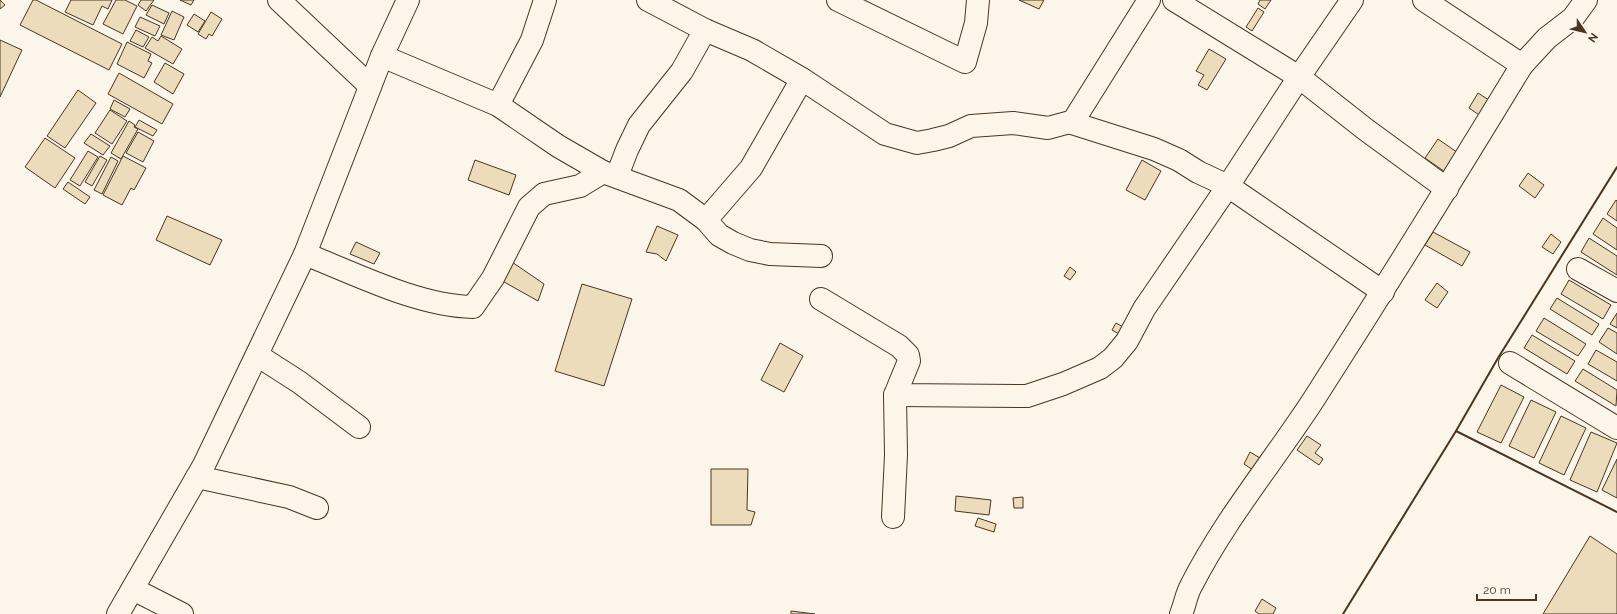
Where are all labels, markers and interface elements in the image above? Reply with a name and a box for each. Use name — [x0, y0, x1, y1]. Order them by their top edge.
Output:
north arrow — [1565, 12, 1605, 52]
text: N — [1585, 30, 1601, 45]
scale bar — [1477, 576, 1536, 602]
text: 20 m — [1483, 583, 1511, 597]

